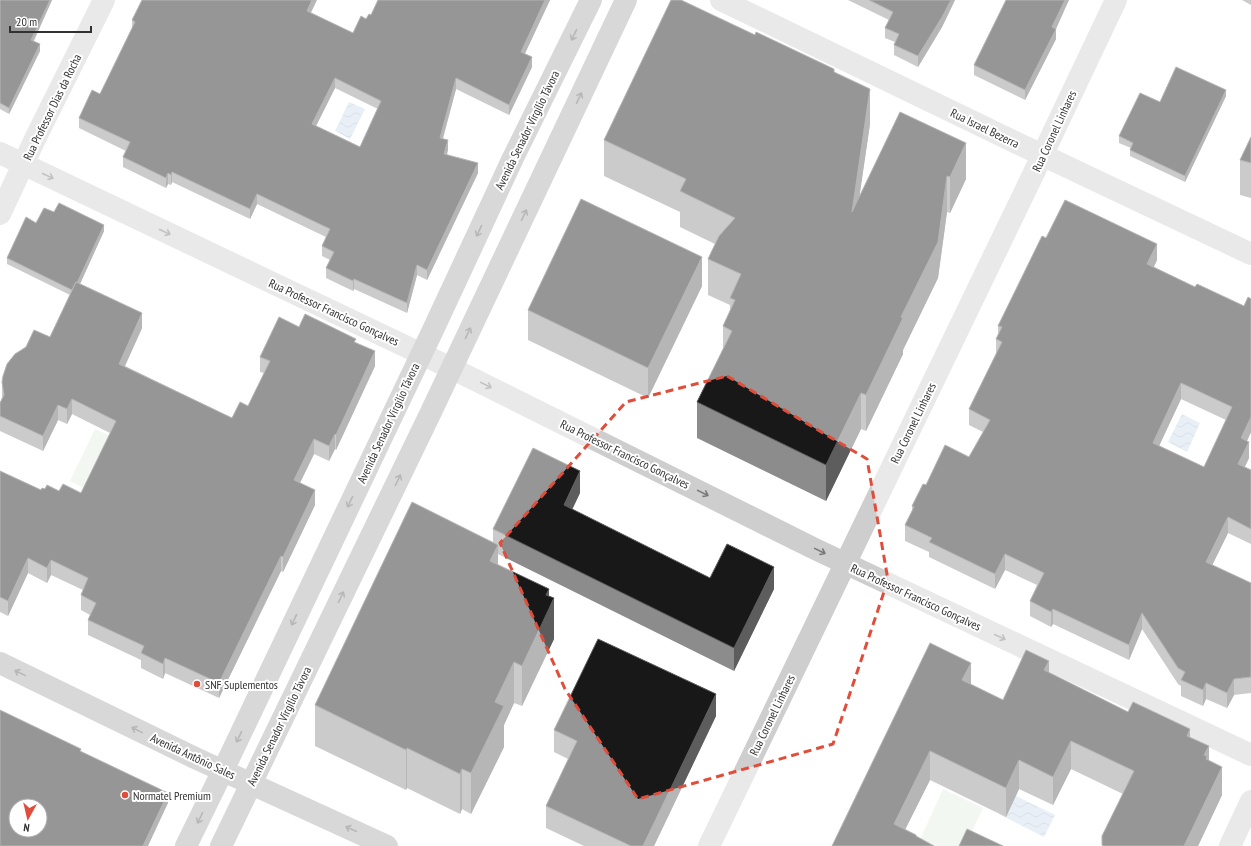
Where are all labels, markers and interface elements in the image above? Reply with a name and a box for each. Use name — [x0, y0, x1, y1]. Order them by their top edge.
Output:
scale bar — [10, 8, 91, 34]
text: 20 m — [16, 14, 37, 29]
one-way arrow — [569, 29, 577, 41]
street label: Rua Professor Dias da Rocha — [20, 51, 84, 163]
street label: Avenida Senador Virgílio Távora — [492, 68, 563, 192]
street label: Rua Coronel Linhares — [1029, 88, 1079, 174]
one-way arrow — [576, 92, 583, 104]
street label: Rua Israel Bezerra — [948, 105, 1022, 151]
one-way arrow — [41, 173, 53, 180]
one-way arrow — [521, 210, 528, 222]
one-way arrow — [475, 225, 482, 237]
one-way arrow — [159, 229, 171, 236]
street label: Rua Professor Francisco Gonçalves — [267, 275, 401, 349]
one-way arrow — [465, 327, 472, 339]
street label: Avenida Senador Virgílio Távora — [354, 360, 423, 485]
street label: Rua Coronel Linhares — [887, 380, 939, 466]
one-way arrow — [480, 382, 492, 390]
street label: Rua Professor Francisco Gonçalves — [558, 416, 692, 492]
one-way arrow — [395, 474, 402, 486]
one-way arrow — [697, 490, 709, 497]
one-way arrow — [346, 496, 353, 508]
one-way arrow — [813, 548, 825, 555]
street label: Rua Professor Francisco Gonçalves — [849, 560, 983, 634]
one-way arrow — [338, 591, 345, 603]
one-way arrow — [290, 614, 297, 626]
one-way arrow — [994, 634, 1006, 641]
street label: Avenida Senador Virgílio Távora — [244, 664, 315, 788]
one-way arrow — [14, 669, 26, 676]
street label: Rua Coronel Linhares — [746, 672, 798, 758]
place label: SNF Suplementos — [205, 677, 278, 692]
marker: SNF Suplementos — [192, 679, 202, 689]
one-way arrow — [131, 726, 143, 733]
street label: Avenida Antônio Sales — [148, 730, 238, 782]
one-way arrow — [235, 731, 242, 743]
place label: Normatel Premium — [133, 788, 211, 803]
marker: Normatel Premium — [120, 790, 130, 800]
north arrow — [8, 798, 48, 838]
one-way arrow — [195, 812, 203, 824]
text: N — [23, 821, 31, 835]
one-way arrow — [346, 825, 358, 833]

